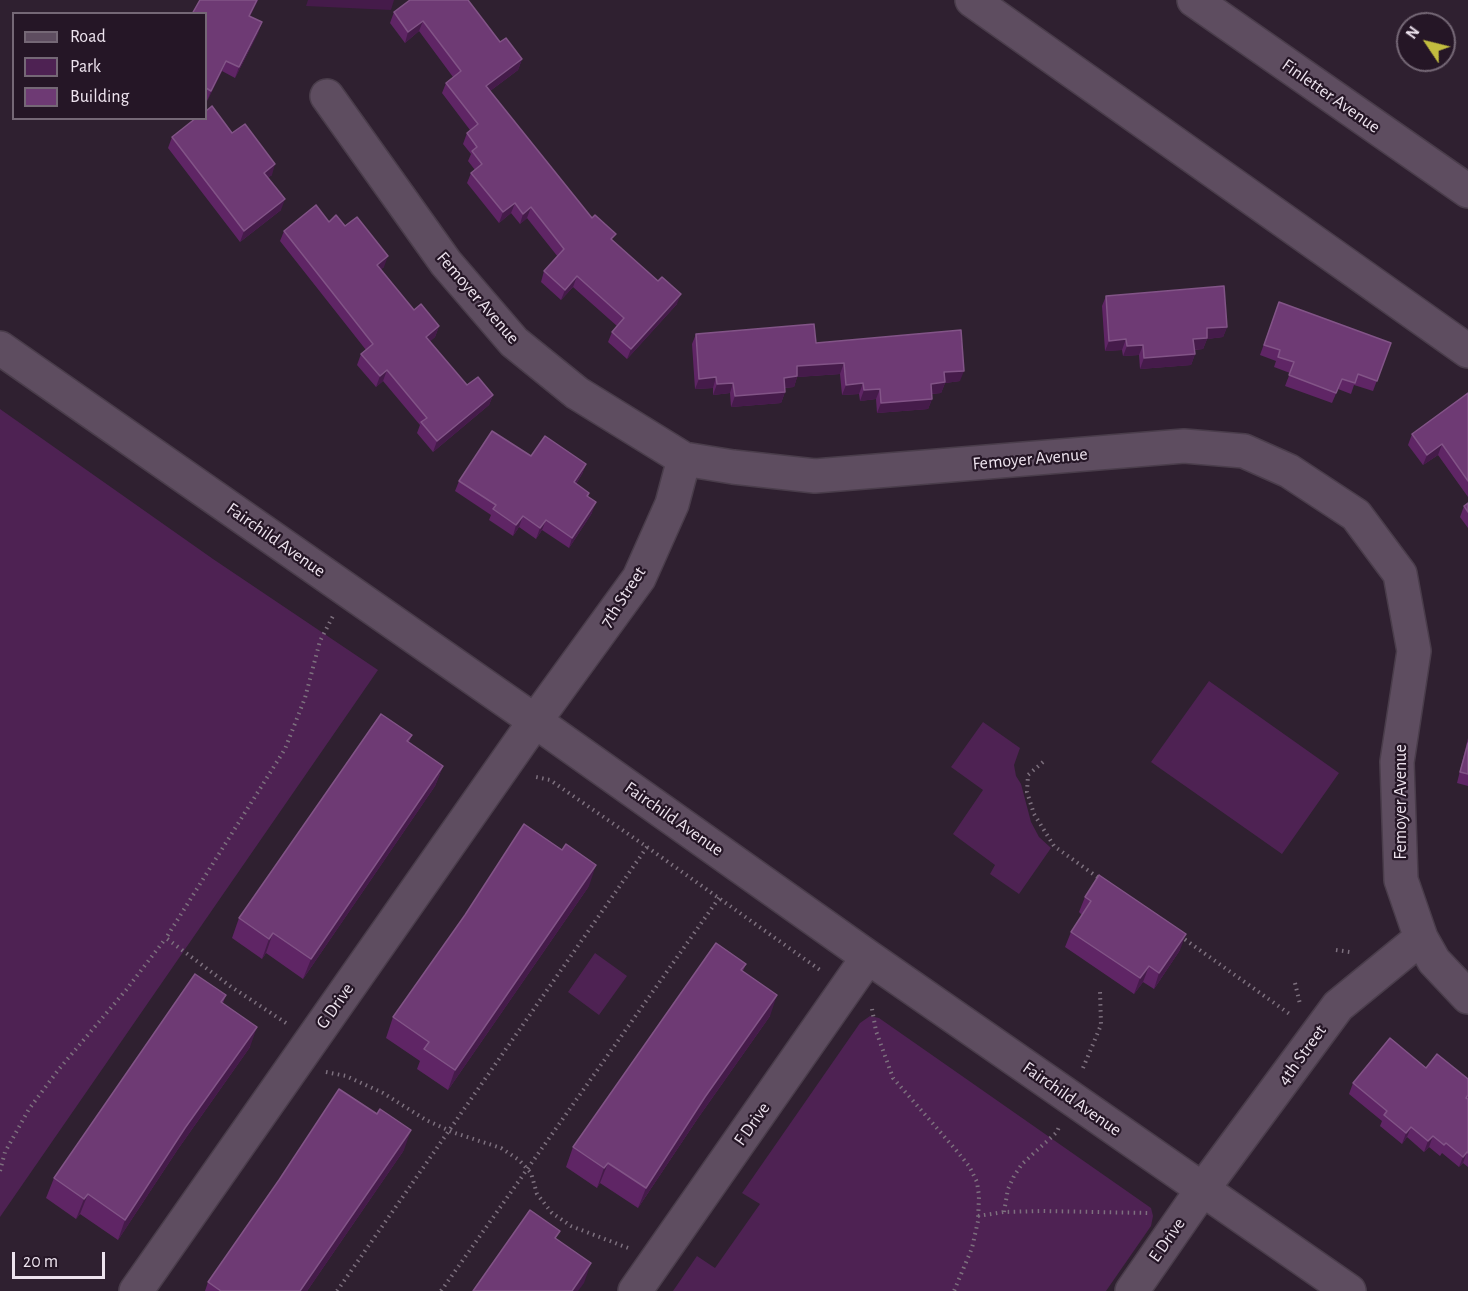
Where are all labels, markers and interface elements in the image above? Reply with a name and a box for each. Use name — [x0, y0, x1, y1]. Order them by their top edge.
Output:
legend — [12, 12, 207, 120]
north arrow — [1396, 12, 1456, 72]
text: N — [1403, 24, 1423, 42]
text: Road — [70, 28, 106, 46]
street label: Finletter Avenue — [1278, 54, 1384, 138]
text: Park — [70, 58, 101, 76]
text: Building — [70, 88, 129, 106]
street label: Femoyer Avenue — [432, 247, 524, 349]
street label: Femoyer Avenue — [972, 443, 1088, 475]
street label: Fairchild Avenue — [222, 498, 330, 582]
street label: 7th Street — [595, 563, 651, 631]
street label: Femoyer Avenue — [1390, 744, 1412, 860]
street label: Fairchild Avenue — [620, 777, 728, 861]
street label: G Drive — [311, 979, 359, 1033]
street label: 4th Street — [1273, 1021, 1331, 1089]
street label: Fairchild Avenue — [1018, 1057, 1126, 1141]
street label: F Drive — [729, 1098, 775, 1150]
street label: E Drive — [1144, 1214, 1190, 1266]
scale bar — [15, 1240, 108, 1278]
text: 20 m — [23, 1253, 58, 1271]

